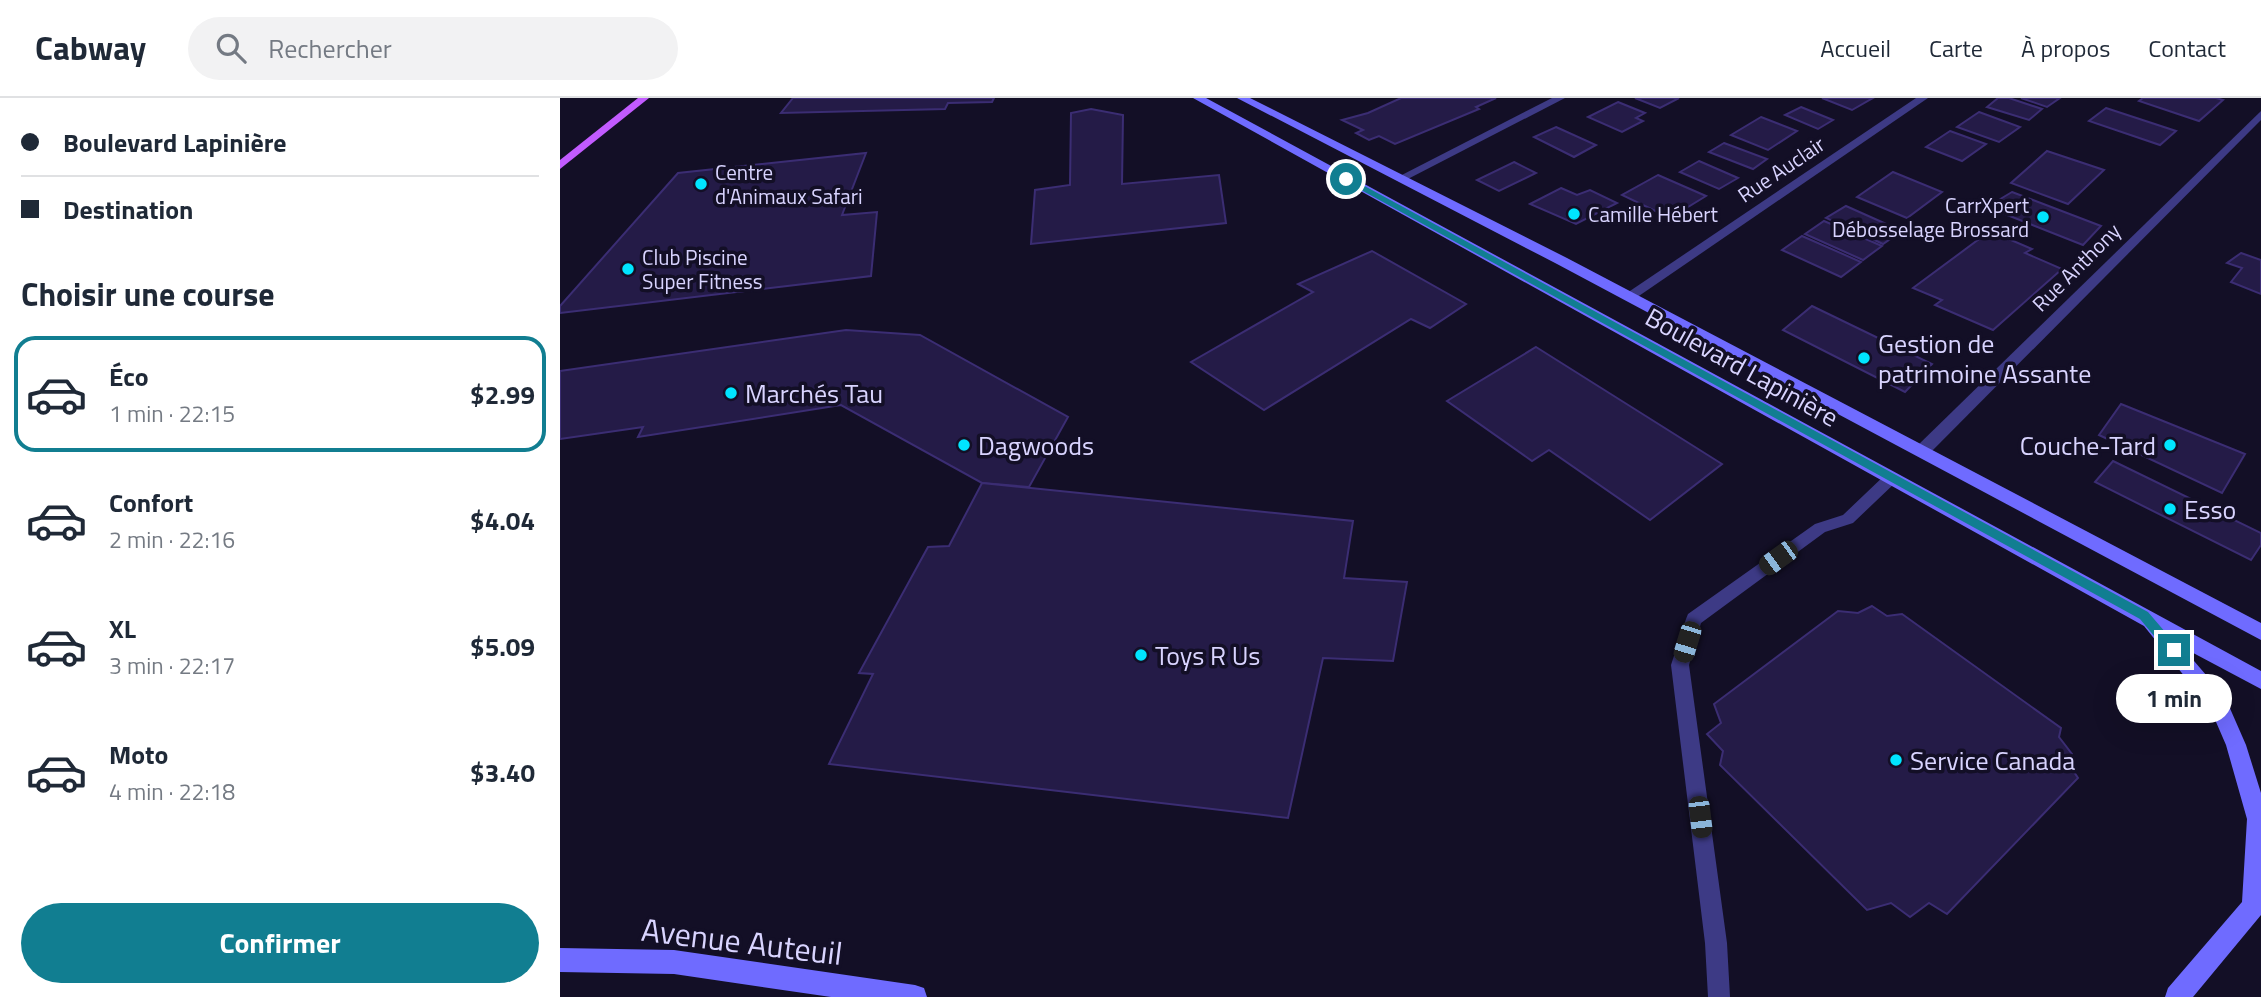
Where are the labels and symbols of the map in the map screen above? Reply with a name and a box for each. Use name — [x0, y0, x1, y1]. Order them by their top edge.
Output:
street label: Rue Auclair — [1731, 128, 1831, 210]
place label: Centre d'Animaux Safari — [715, 156, 863, 212]
route start — [1330, 163, 1362, 195]
marker: Centre d'Animaux Safari — [693, 176, 709, 192]
place label: CarrXpert Débosselage Brossard — [1832, 189, 2030, 245]
place label: Camille Hébert — [1588, 198, 1719, 230]
marker: Camille Hébert — [1566, 206, 1582, 222]
marker: CarrXpert Débosselage Brossard — [2035, 209, 2051, 225]
street label: Rue Anthony — [2024, 215, 2128, 319]
place label: Club Piscine Super Fitness — [642, 241, 763, 297]
marker: Club Piscine Super Fitness — [620, 261, 636, 277]
street label: Boulevard Lapinière — [1638, 298, 1846, 436]
place label: Gestion de patrimoine Assante — [1878, 324, 2091, 393]
marker: Gestion de patrimoine Assante — [1856, 350, 1872, 366]
place label: Marchés Tau — [745, 374, 883, 413]
marker: Marchés Tau — [723, 385, 739, 401]
place label: Dagwoods — [978, 426, 1094, 465]
place label: Couche-Tard — [2020, 426, 2156, 465]
marker: Dagwoods — [956, 437, 972, 453]
marker: Couche-Tard — [2162, 437, 2178, 453]
place label: Esso — [2184, 490, 2236, 529]
marker: Esso — [2162, 501, 2178, 517]
car — [1755, 537, 1802, 579]
car — [1671, 619, 1704, 665]
route end — [2158, 634, 2190, 666]
place label: Toys R Us — [1155, 636, 1260, 675]
marker: Toys R Us — [1133, 647, 1149, 663]
callout: 1 min — [2116, 674, 2232, 724]
place label: Service Canada — [1910, 741, 2075, 780]
marker: Service Canada — [1888, 752, 1904, 768]
car — [1688, 795, 1713, 839]
street label: Avenue Auteuil — [639, 905, 845, 977]

